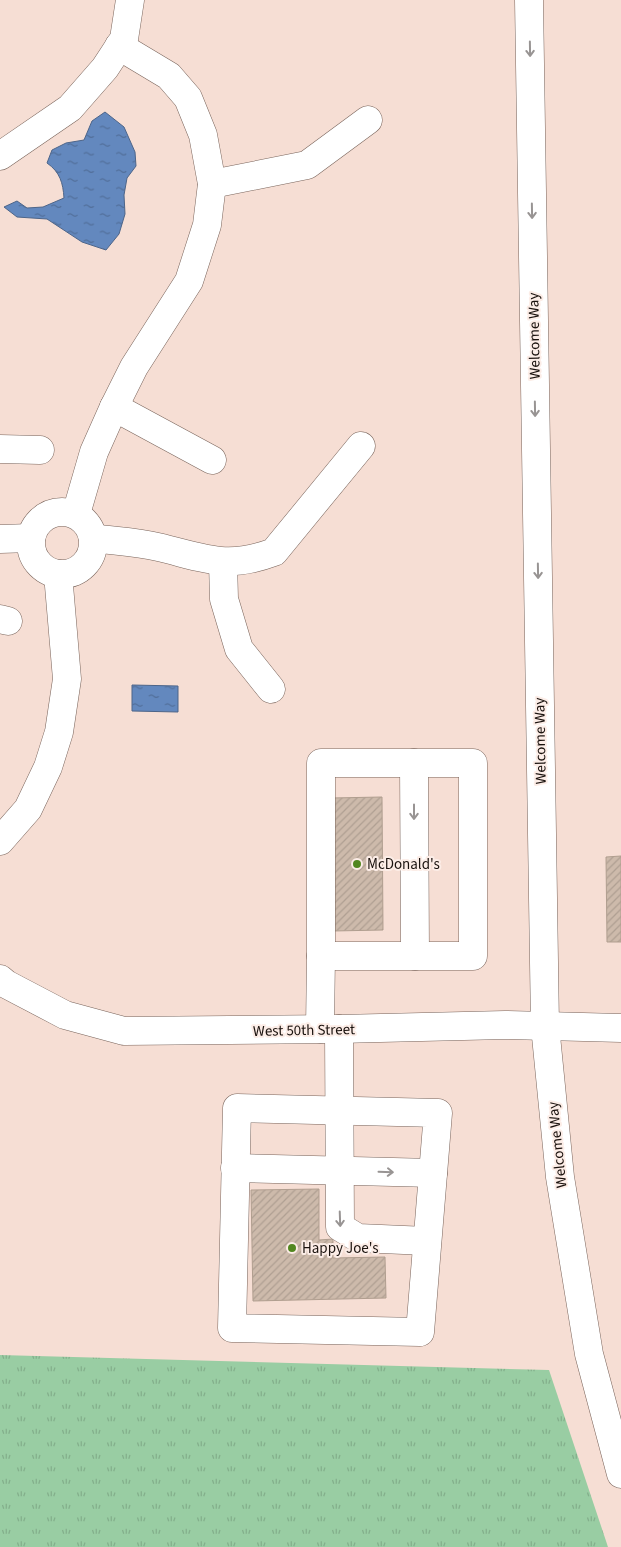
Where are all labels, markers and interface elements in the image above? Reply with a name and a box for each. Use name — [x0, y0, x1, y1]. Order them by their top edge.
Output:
one-way arrow — [525, 40, 535, 56]
one-way arrow — [527, 202, 537, 219]
street label: Welcome Way — [523, 292, 546, 380]
one-way arrow — [530, 400, 540, 416]
one-way arrow — [533, 563, 542, 579]
street label: Welcome Way — [529, 697, 552, 785]
one-way arrow — [409, 804, 419, 820]
place label: McDonald's — [367, 854, 440, 875]
marker: McDonald's — [351, 858, 363, 870]
street label: West 50th Street — [253, 1019, 355, 1042]
street label: Welcome Way — [543, 1101, 572, 1189]
one-way arrow — [378, 1167, 394, 1177]
one-way arrow — [335, 1211, 344, 1227]
place label: Happy Joe's — [302, 1238, 378, 1259]
marker: Happy Joe's — [286, 1242, 298, 1254]

